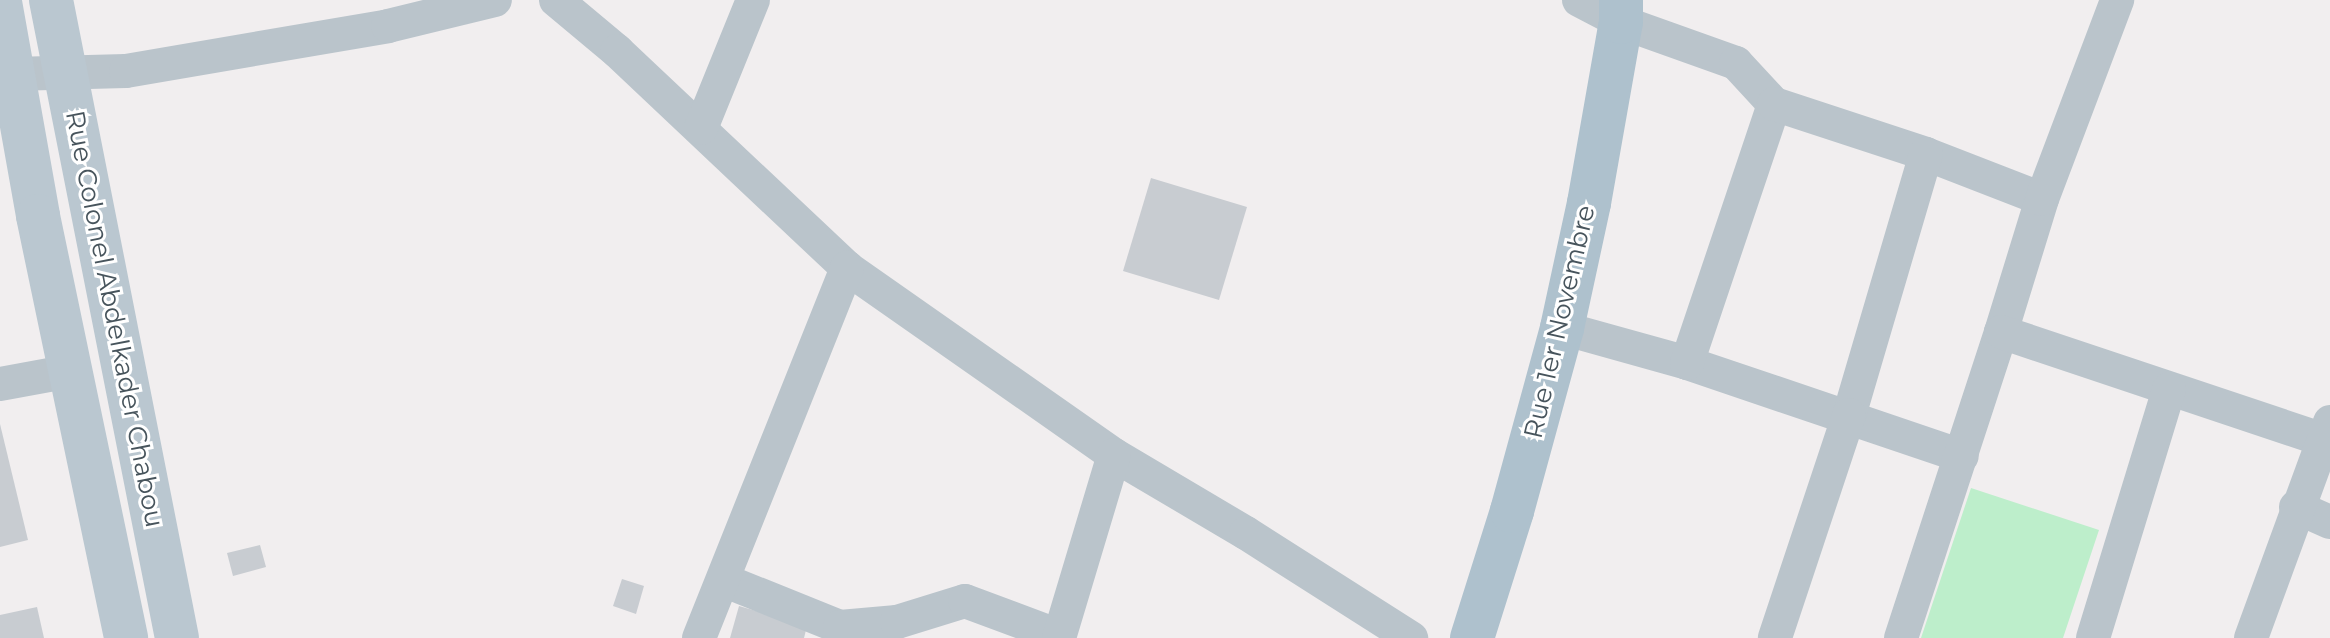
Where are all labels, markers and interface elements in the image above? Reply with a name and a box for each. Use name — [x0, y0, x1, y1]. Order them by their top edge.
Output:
street label: Rue Colonel Abdelkader Chabou — [58, 108, 170, 530]
street label: Rue 1er Novembre — [1518, 202, 1602, 442]

